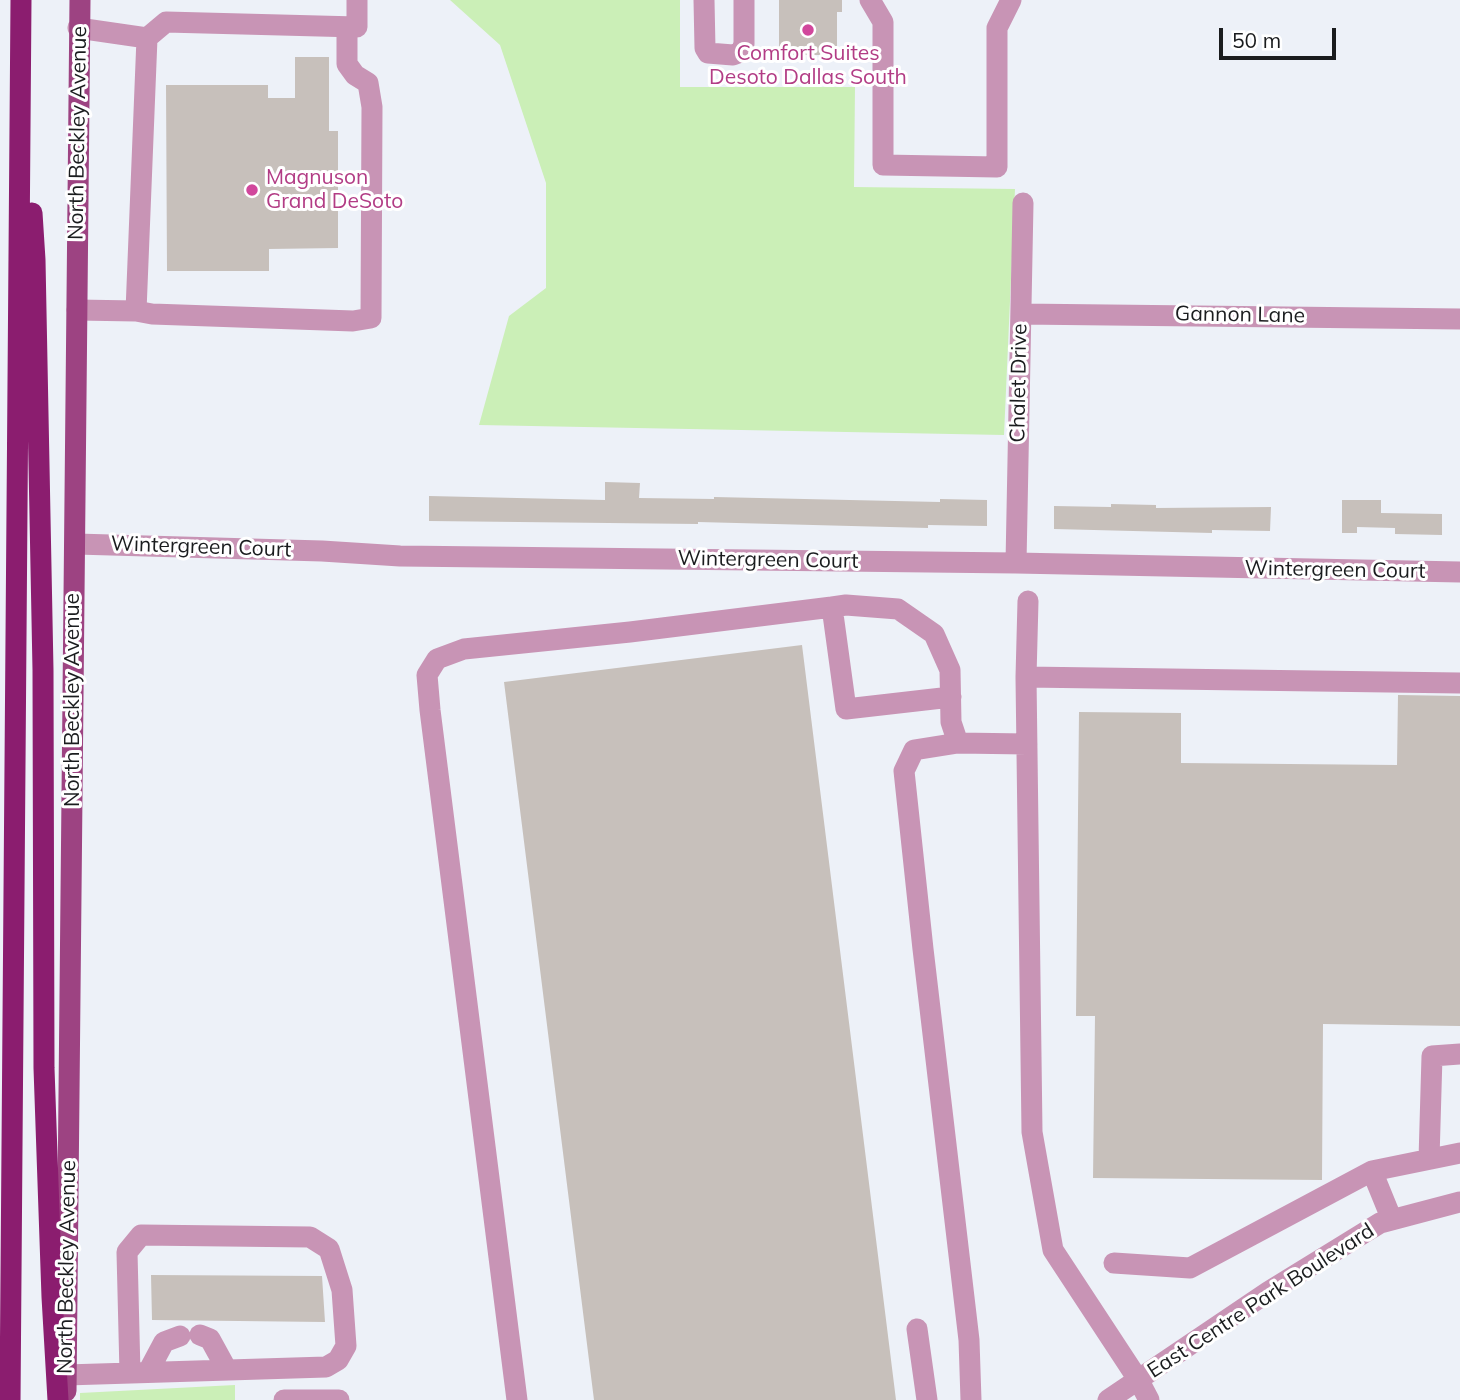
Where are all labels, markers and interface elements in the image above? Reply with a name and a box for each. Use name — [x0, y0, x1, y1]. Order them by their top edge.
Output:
scale bar — [1222, 14, 1339, 58]
marker: Comfort Suites Desoto Dallas South — [800, 22, 816, 38]
street label: North Beckley Avenue — [64, 26, 92, 240]
text: 50 m — [1232, 27, 1281, 53]
place label: Comfort Suites Desoto Dallas South — [709, 41, 907, 91]
place label: Magnuson Grand DeSoto — [266, 165, 403, 215]
marker: Magnuson Grand DeSoto — [244, 182, 260, 198]
street label: Gannon Lane — [1175, 301, 1305, 329]
street label: Chalet Drive — [1005, 323, 1033, 443]
street label: Wintergreen Court — [110, 531, 292, 563]
street label: Wintergreen Court — [677, 546, 859, 574]
street label: Wintergreen Court — [1244, 556, 1426, 584]
street label: North Beckley Avenue — [60, 593, 86, 807]
street label: North Beckley Avenue — [53, 1160, 81, 1374]
street label: East Centre Park Boulevard — [1143, 1218, 1379, 1384]

